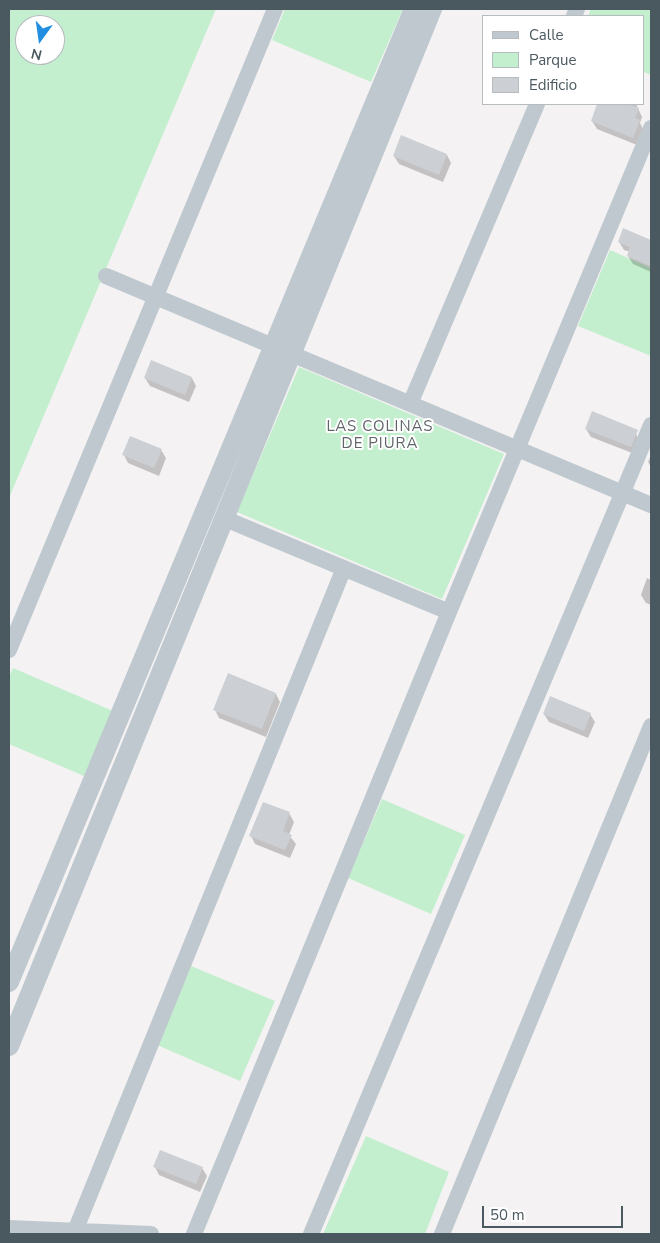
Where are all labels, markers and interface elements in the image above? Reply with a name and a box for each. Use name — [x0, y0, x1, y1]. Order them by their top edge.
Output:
north arrow — [15, 15, 65, 65]
legend — [482, 15, 645, 105]
text: Calle — [529, 25, 564, 45]
text: N — [29, 44, 44, 65]
text: Parque — [529, 50, 577, 70]
text: Edificio — [529, 75, 577, 95]
district label: LAS COLINAS DE PIURA — [325, 418, 435, 453]
scale bar — [485, 1196, 626, 1228]
text: 50 m — [490, 1205, 525, 1225]

